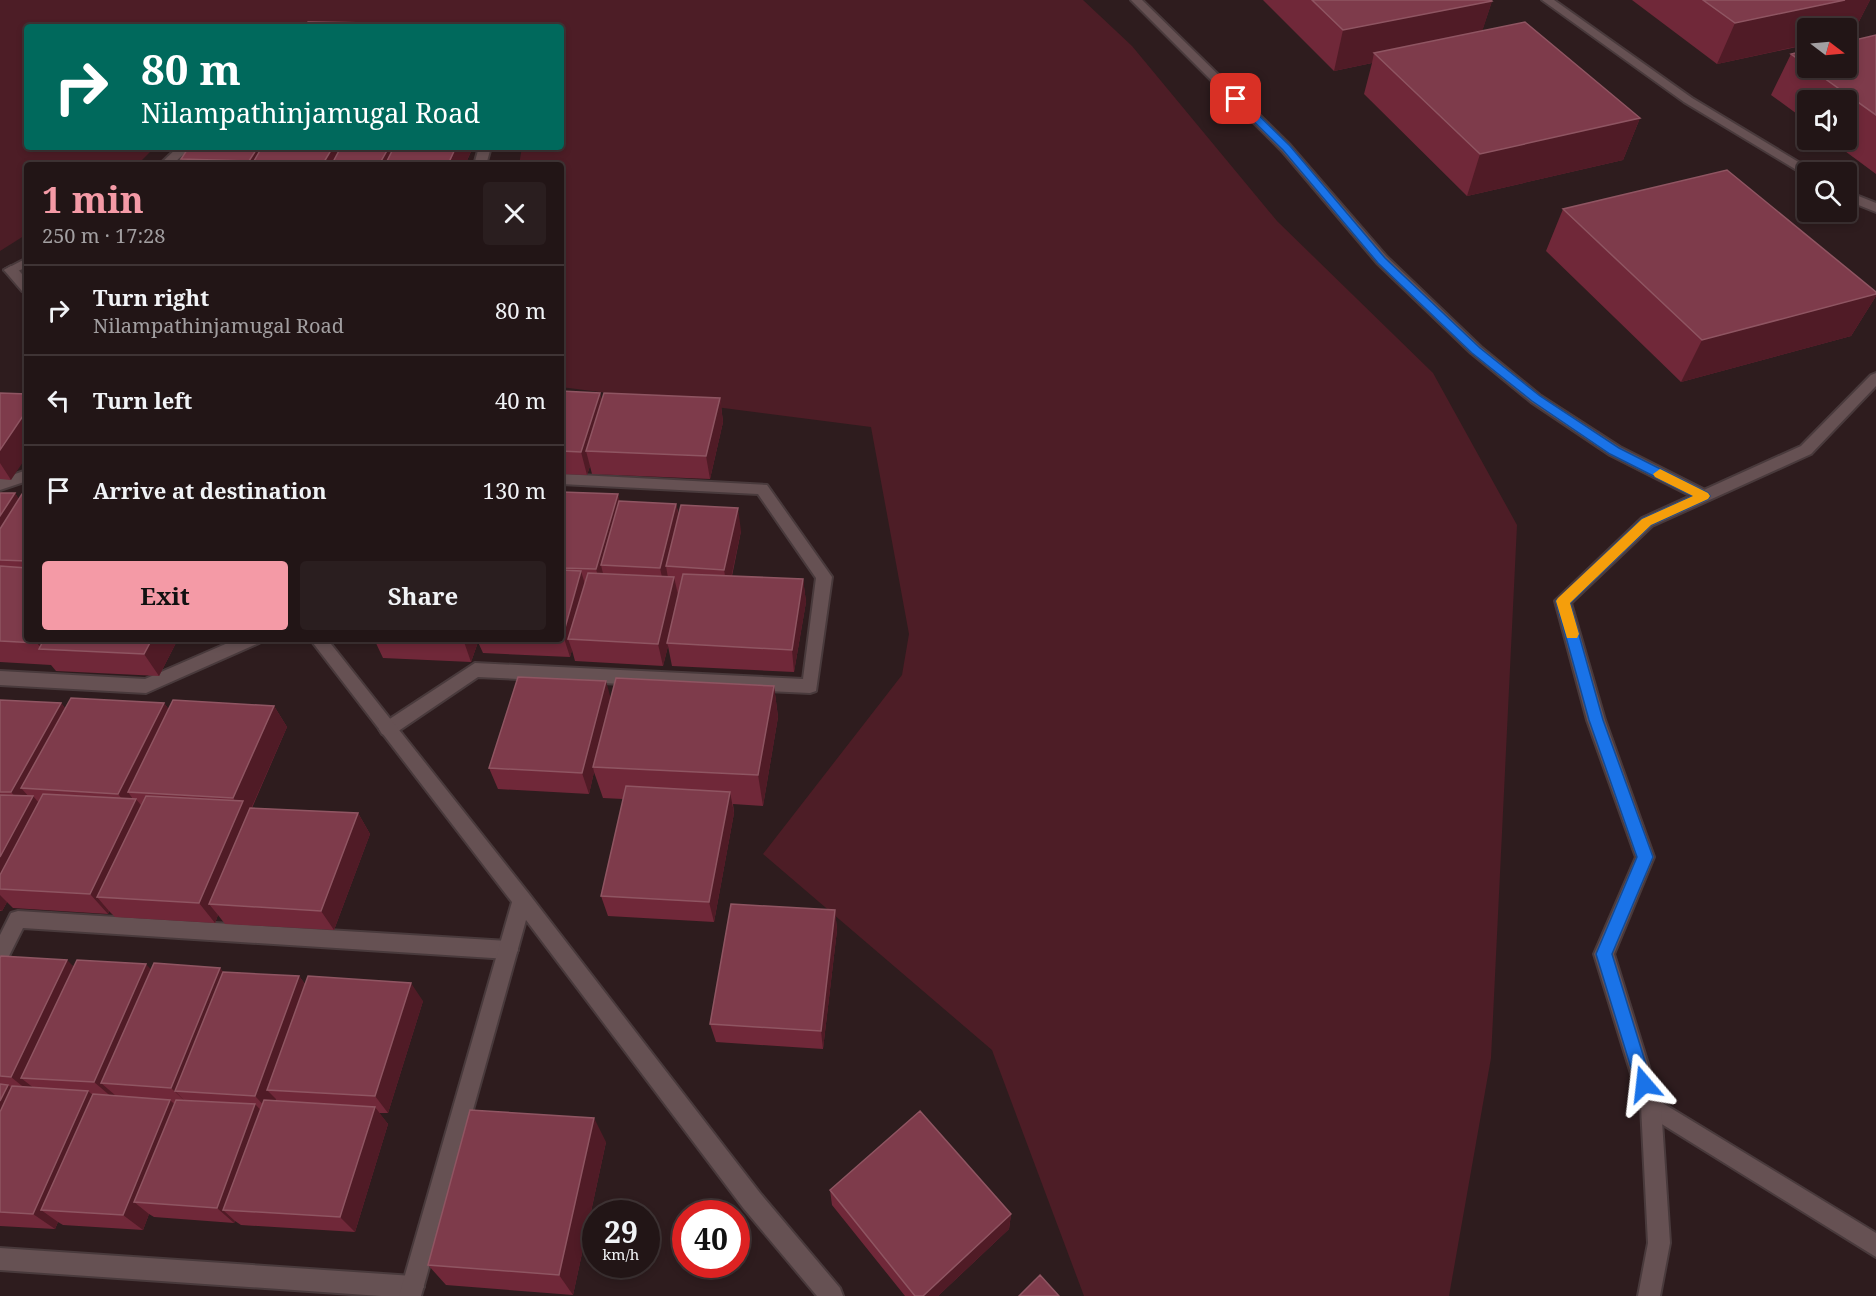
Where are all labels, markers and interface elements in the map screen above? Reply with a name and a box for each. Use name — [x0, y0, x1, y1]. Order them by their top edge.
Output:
north arrow — [1797, 18, 1857, 78]
map controls — [1797, 18, 1857, 222]
text: 80 m — [141, 40, 241, 97]
icon: right — [42, 48, 120, 126]
pin — [1210, 73, 1261, 124]
icon: arrive — [1219, 82, 1252, 115]
button: sound — [1797, 90, 1857, 150]
text: Nilampathinjamugal Road — [141, 94, 480, 131]
button: search — [1797, 162, 1857, 222]
text: 1 min — [42, 175, 144, 224]
button: close — [483, 182, 546, 245]
text: 250 m · 17:28 — [42, 222, 165, 249]
text: Turn right — [93, 282, 209, 312]
icon: right — [42, 294, 75, 327]
text: 80 m — [495, 295, 546, 325]
text: Nilampathinjamugal Road — [93, 312, 344, 339]
icon: left — [42, 384, 75, 417]
text: Turn left — [93, 385, 192, 415]
text: 40 m — [495, 385, 546, 415]
icon: arrive — [42, 474, 75, 507]
text: Arrive at destination — [93, 475, 327, 505]
text: 130 m — [483, 475, 546, 505]
button: Exit — [42, 561, 288, 630]
button: Share — [300, 561, 546, 630]
position arrow — [1612, 1052, 1676, 1116]
speed limit sign: 40 — [672, 1200, 750, 1278]
text: 29 — [604, 1211, 638, 1252]
text: km/h — [603, 1244, 639, 1264]

